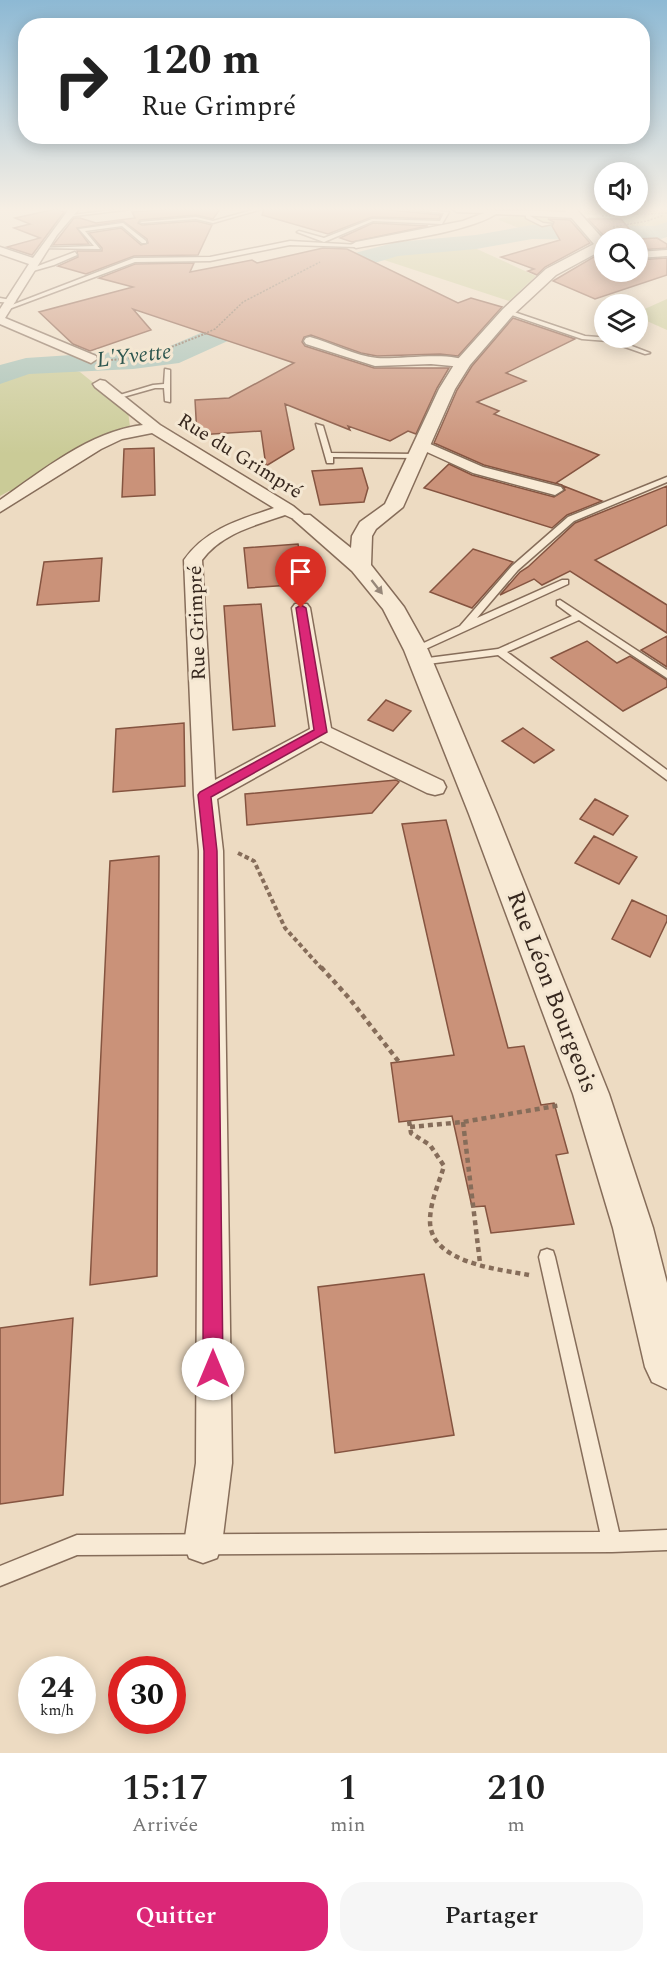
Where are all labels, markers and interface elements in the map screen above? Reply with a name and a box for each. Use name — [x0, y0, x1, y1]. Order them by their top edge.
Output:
text: 120 m — [141, 29, 260, 92]
icon: right — [42, 42, 120, 120]
text: Rue Grimpré — [141, 86, 296, 128]
map controls — [594, 162, 648, 348]
button: sound — [594, 162, 648, 216]
button: search — [594, 228, 648, 282]
button: layers — [594, 294, 648, 348]
water label: L'Yvette — [95, 335, 173, 377]
street label: Rue du Grimpré — [172, 406, 309, 507]
pin — [275, 546, 326, 608]
icon: arrive — [284, 555, 317, 588]
street label: Rue Grimpré — [180, 565, 214, 681]
one-way arrow — [370, 579, 383, 595]
street label: Rue Léon Bourgeois — [497, 886, 607, 1098]
position arrow — [181, 1337, 245, 1401]
speed limit sign: 30 — [108, 1656, 186, 1734]
text: 24 — [40, 1665, 74, 1711]
text: km/h — [40, 1699, 74, 1722]
text: 15:17 — [122, 1761, 208, 1816]
text: 1 — [338, 1761, 357, 1816]
text: 210 — [487, 1761, 545, 1816]
text: Arrivée — [132, 1810, 198, 1840]
text: min — [330, 1810, 365, 1840]
text: m — [508, 1810, 525, 1840]
button: Quitter — [24, 1882, 328, 1951]
button: Partager — [340, 1882, 643, 1951]

